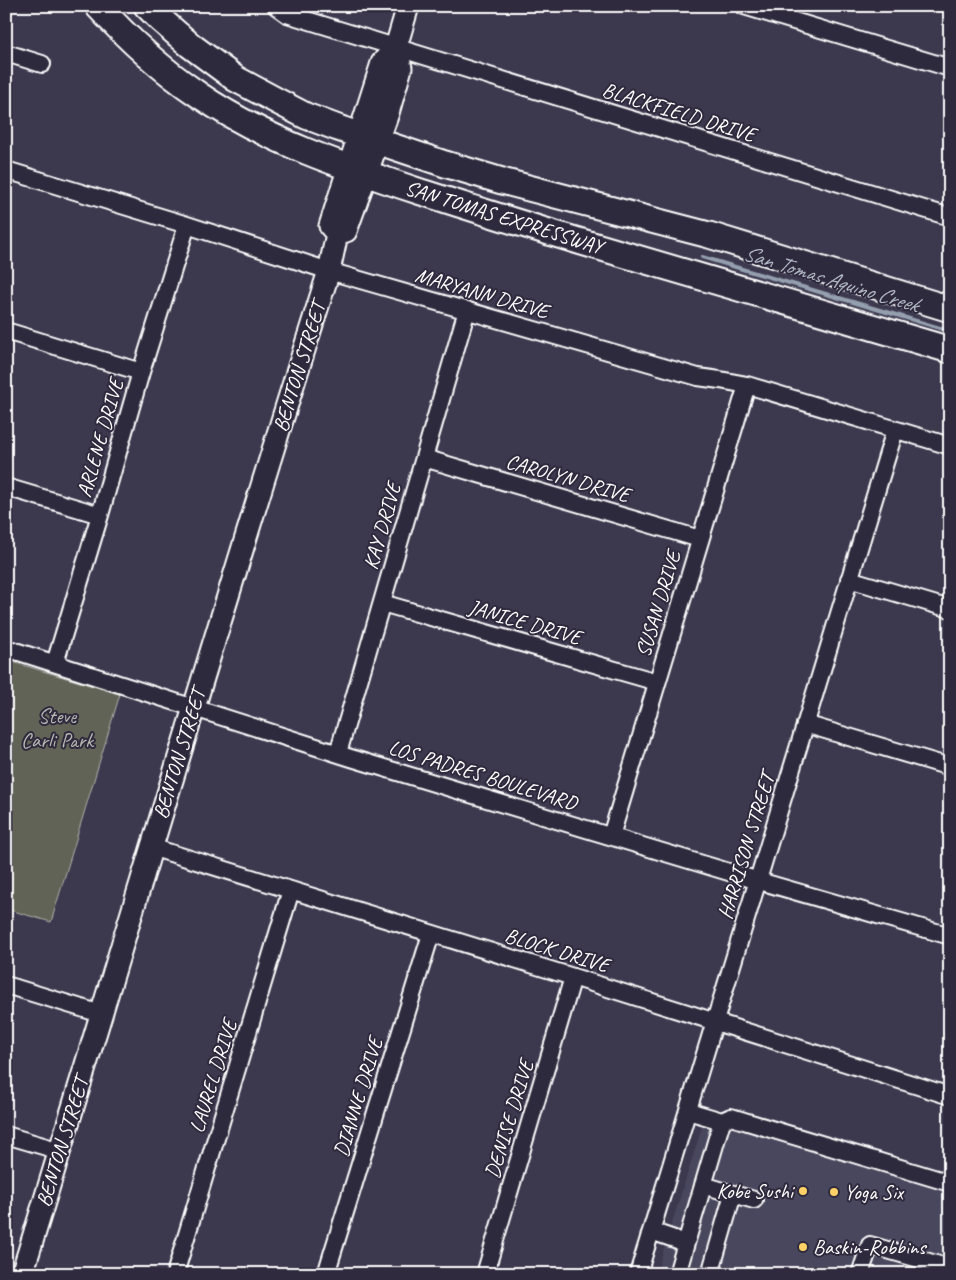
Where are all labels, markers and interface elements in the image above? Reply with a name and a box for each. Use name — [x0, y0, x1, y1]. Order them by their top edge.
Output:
street label: BLACKFIELD DRIVE — [599, 76, 761, 148]
street label: SAN TOMAS EXPRESSWAY — [402, 175, 609, 260]
water label: San Tomas Aquino Creek — [740, 239, 925, 320]
street label: MARYANN DRIVE — [412, 262, 554, 325]
street label: BENTON STREET — [267, 294, 333, 435]
street label: ARLENE DRIVE — [71, 374, 130, 500]
street label: CAROLYN DRIVE — [503, 448, 635, 509]
street label: KAY DRIVE — [357, 477, 407, 572]
street label: SUSAN DRIVE — [630, 545, 687, 660]
street label: JANICE DRIVE — [465, 593, 586, 651]
street label: BENTON STREET — [147, 681, 213, 822]
park label: Steve Carli Park — [21, 703, 95, 753]
street label: LOS PADRES BOULEVARD — [386, 734, 582, 817]
street label: HARRISON STREET — [712, 765, 782, 922]
street label: BLOCK DRIVE — [502, 922, 615, 979]
street label: LAUREL DRIVE — [183, 1014, 243, 1136]
street label: DIANNE DRIVE — [328, 1032, 389, 1160]
street label: DENISE DRIVE — [479, 1054, 540, 1181]
street label: BENTON STREET — [30, 1069, 96, 1210]
place label: Kobe Sushi — [717, 1178, 796, 1204]
place label: Yoga Six — [844, 1179, 905, 1205]
marker: Kobe Sushi — [797, 1185, 809, 1197]
marker: Yoga Six — [828, 1186, 840, 1198]
place label: Baskin-Robbins — [813, 1234, 927, 1260]
marker: Baskin-Robbins — [797, 1241, 809, 1253]

